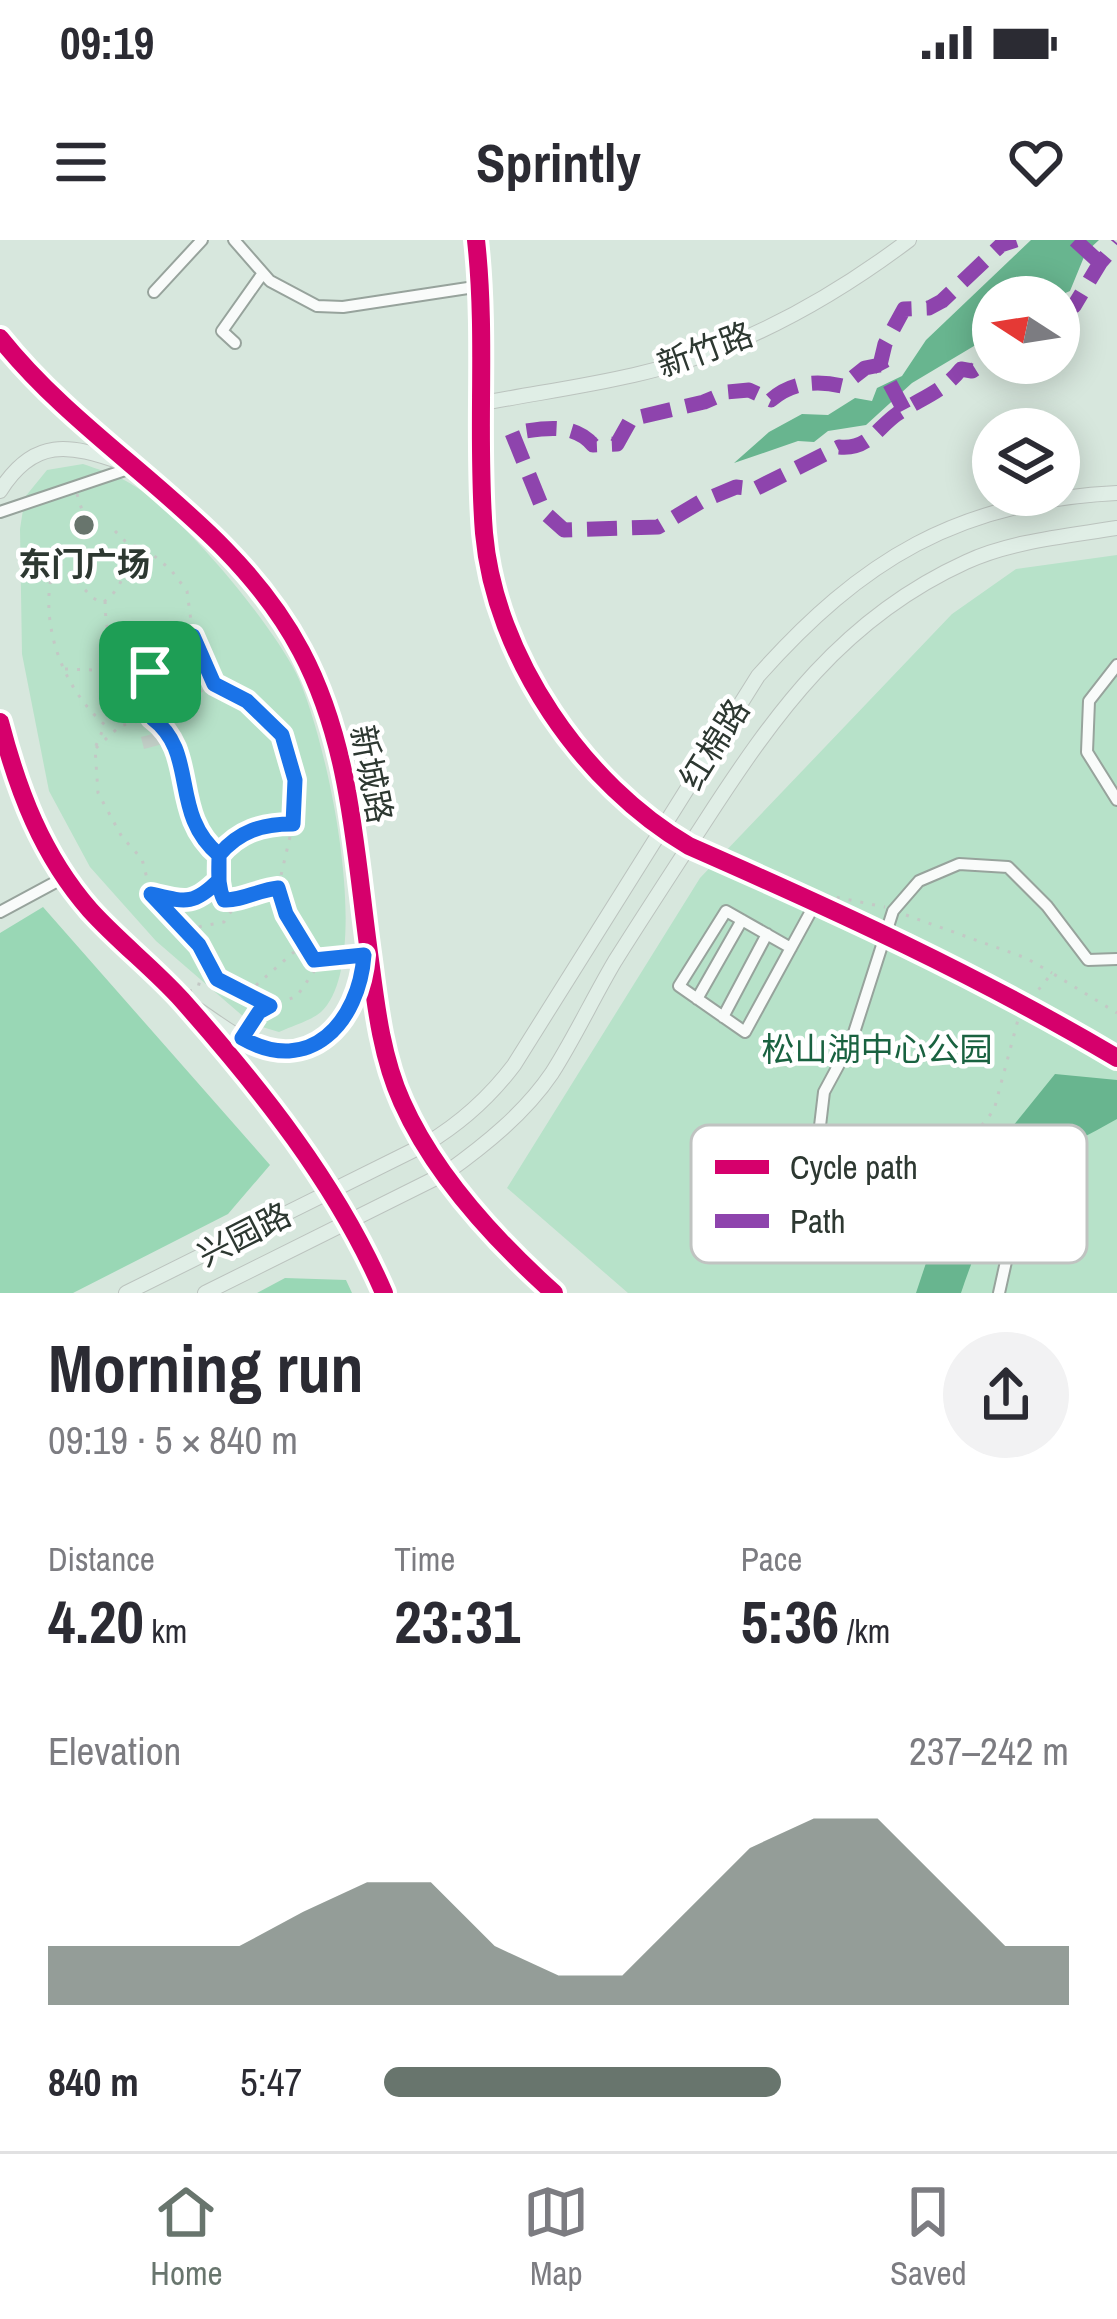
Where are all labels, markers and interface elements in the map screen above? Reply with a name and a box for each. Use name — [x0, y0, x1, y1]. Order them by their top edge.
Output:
text: 09:19 — [60, 12, 154, 73]
text: Sprintly — [476, 126, 641, 199]
icon: menu — [48, 129, 114, 195]
icon: heart — [1003, 129, 1069, 195]
north arrow — [972, 276, 1080, 384]
map controls — [972, 276, 1080, 516]
street label: 新竹路 — [651, 311, 759, 387]
button: layers — [972, 408, 1080, 516]
marker: 东门广场 — [71, 512, 97, 538]
place label: 东门广场 — [18, 542, 150, 586]
pin — [99, 621, 201, 723]
icon: arrive — [117, 639, 183, 705]
street label: 红棉路 — [669, 690, 759, 798]
street label: 新城路 — [341, 721, 403, 827]
park label: 松山湖中心公园 — [762, 1027, 993, 1071]
legend — [691, 1125, 1087, 1263]
text: Cycle path — [790, 1145, 918, 1189]
street label: 兴园路 — [190, 1192, 298, 1276]
text: Path — [790, 1199, 846, 1243]
text: Morning run — [48, 1324, 364, 1413]
button: share — [943, 1332, 1069, 1458]
text: 09:19 · 5 × 840 m — [48, 1414, 298, 1466]
text: Distance — [48, 1537, 155, 1581]
text: Time — [394, 1537, 455, 1581]
text: Pace — [741, 1537, 802, 1581]
text: 4.20 — [48, 1581, 144, 1662]
text: 23:31 — [394, 1581, 520, 1662]
text: 5:36 — [741, 1581, 839, 1662]
text: km — [144, 1609, 187, 1653]
text: /km — [839, 1609, 890, 1653]
text: Elevation — [48, 1725, 181, 1777]
text: 237–242 m — [909, 1725, 1069, 1777]
text: 840 m — [48, 2056, 139, 2108]
text: 5:47 — [240, 2056, 302, 2108]
tab: Home — [150, 2179, 223, 2295]
tab: Map — [523, 2179, 589, 2295]
tab: Saved — [890, 2179, 967, 2295]

